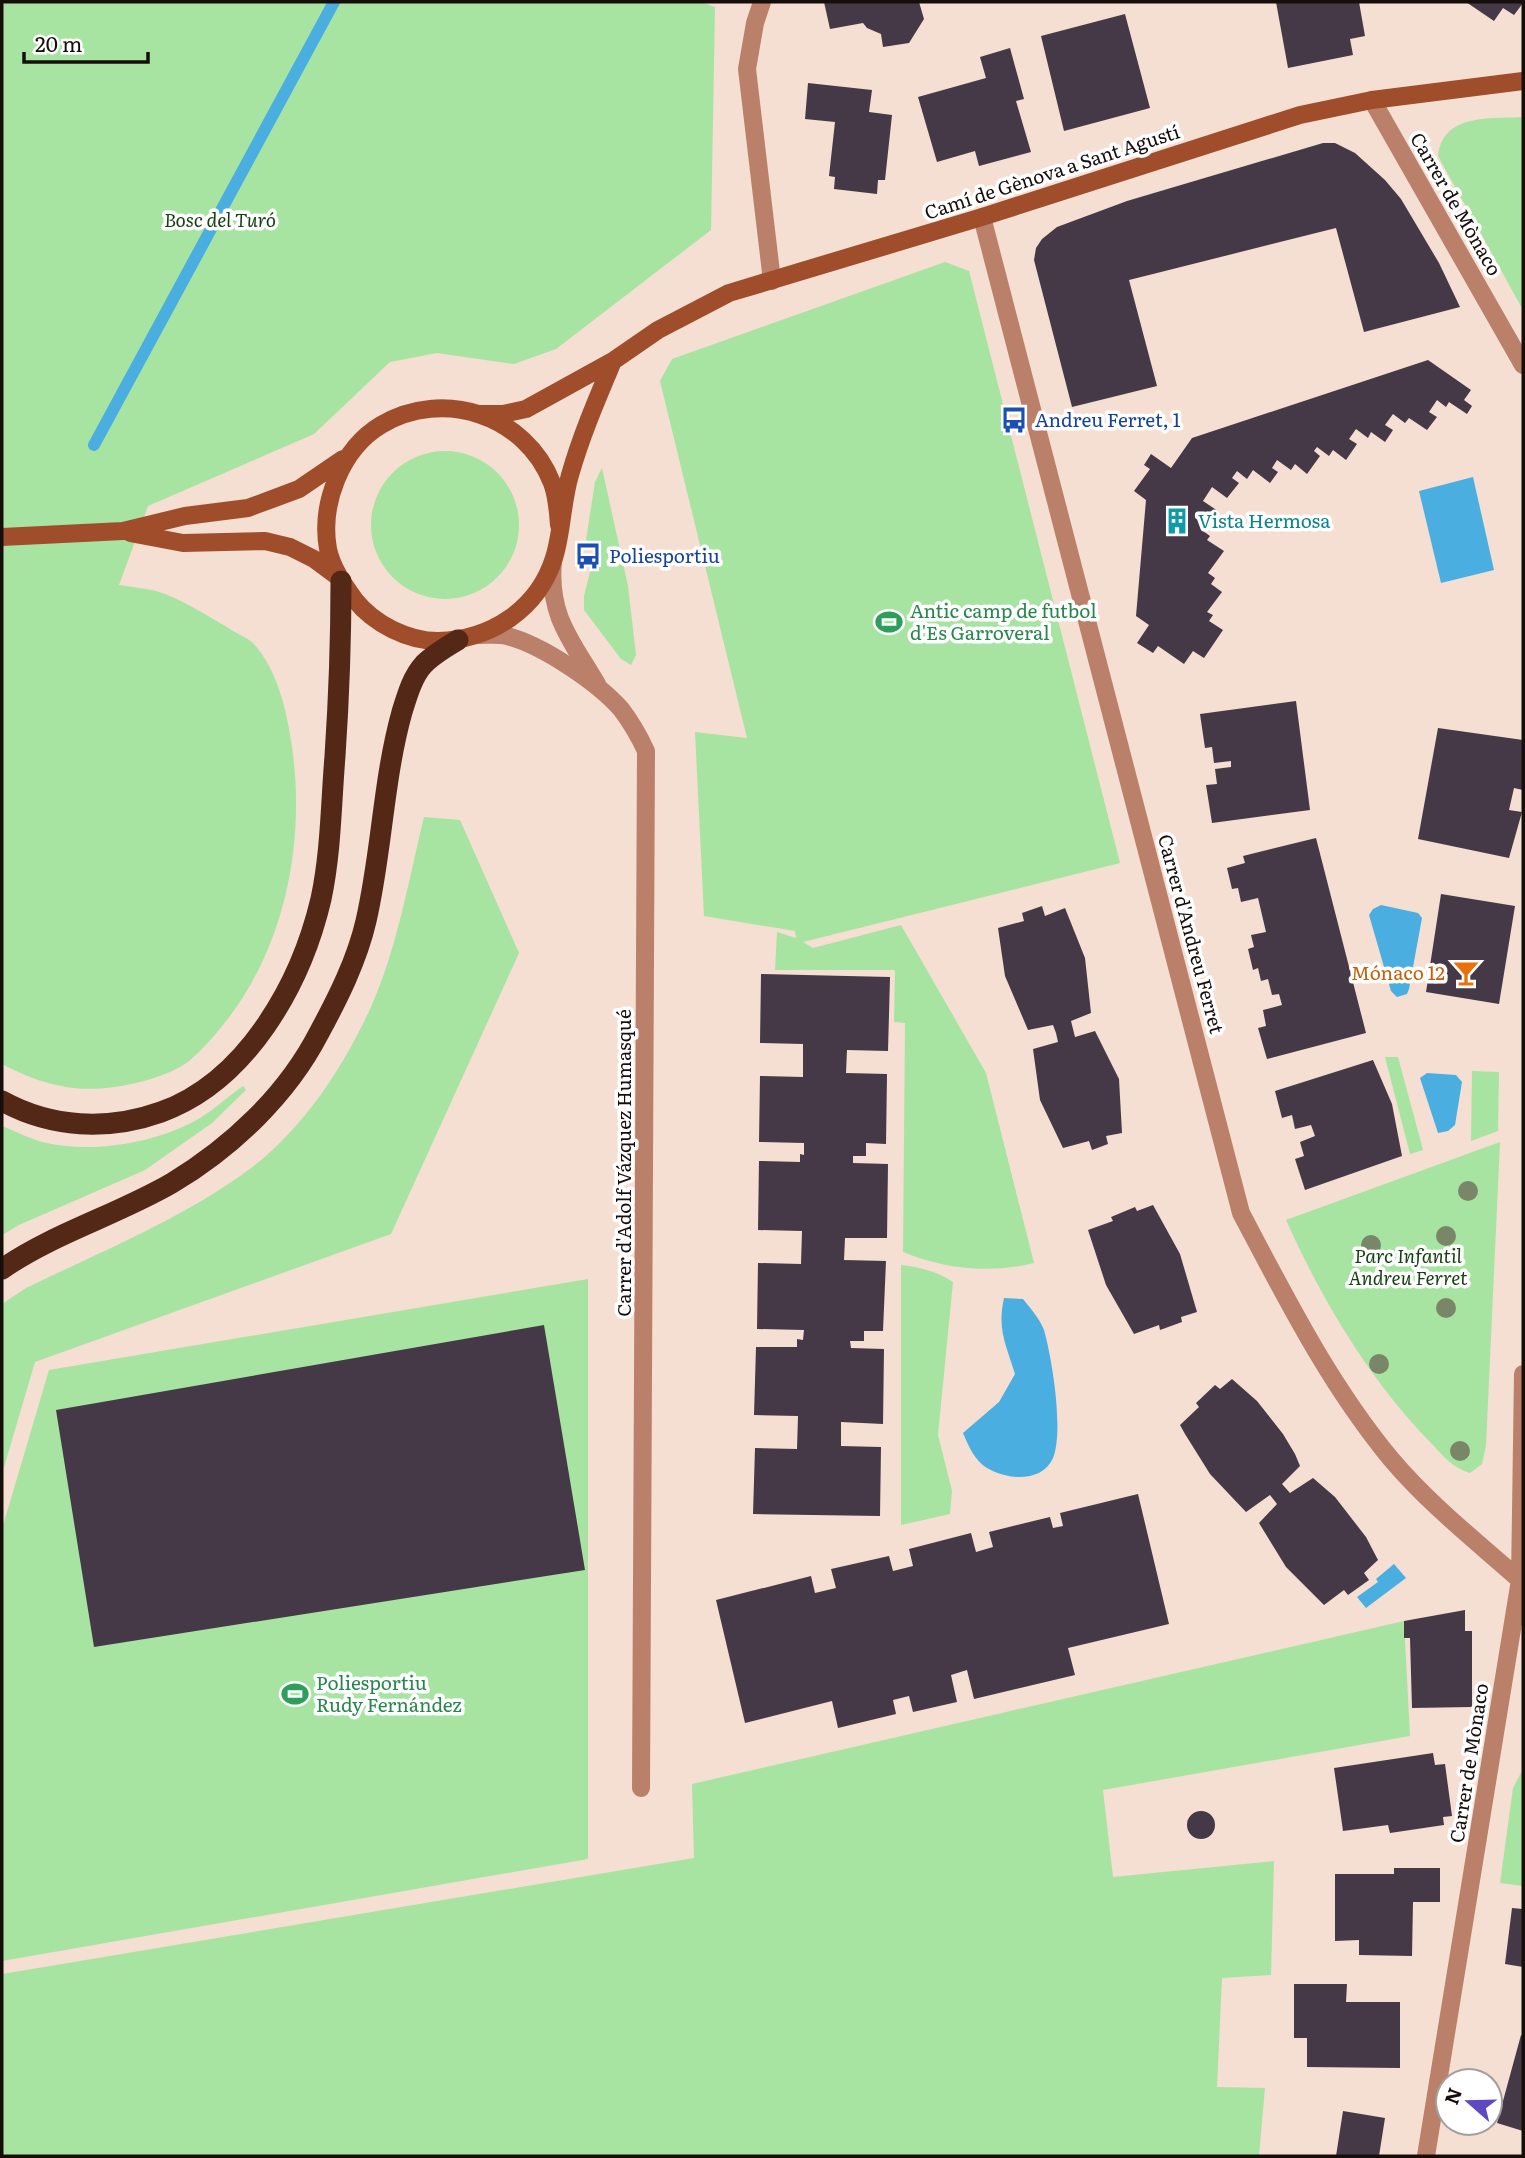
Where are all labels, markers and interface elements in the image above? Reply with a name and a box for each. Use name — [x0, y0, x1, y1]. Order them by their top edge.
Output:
scale bar — [24, 21, 149, 65]
text: 20 m — [35, 27, 82, 58]
street label: Camí de Gènova a Sant Agustí — [920, 117, 1183, 226]
street label: Carrer de Mònaco — [1404, 127, 1509, 280]
park label: Bosc del Turó — [164, 205, 276, 233]
bus stop icon: Andreu Ferret, 1 — [999, 405, 1029, 435]
place label: Andreu Ferret, 1 — [1035, 405, 1181, 433]
building icon: Vista Hermosa — [1162, 506, 1192, 536]
place label: Vista Hermosa — [1198, 506, 1331, 534]
bus stop icon: Poliesportiu — [573, 541, 603, 571]
place label: Poliesportiu — [609, 541, 720, 569]
place label: Antic camp de futbol d'Es Garroveral — [910, 596, 1097, 646]
sports icon: Antic camp de futbol d'Es Garroveral — [874, 607, 904, 637]
street label: Carrer d'Andreu Ferret — [1152, 831, 1232, 1037]
place label: Mónaco 12 — [1351, 958, 1445, 986]
bar icon: Mónaco 12 — [1451, 958, 1481, 988]
street label: Carrer d'Adolf Vázquez Humasqué — [609, 1009, 637, 1317]
park label: Parc Infantil Andreu Ferret — [1348, 1241, 1468, 1291]
place label: Poliesportiu Rudy Fernández — [316, 1668, 462, 1718]
sports icon: Poliesportiu Rudy Fernández — [280, 1679, 310, 1709]
street label: Carrer de Mònaco — [1442, 1681, 1494, 1845]
north arrow — [1434, 2067, 1504, 2137]
text: N — [1436, 2084, 1468, 2108]

